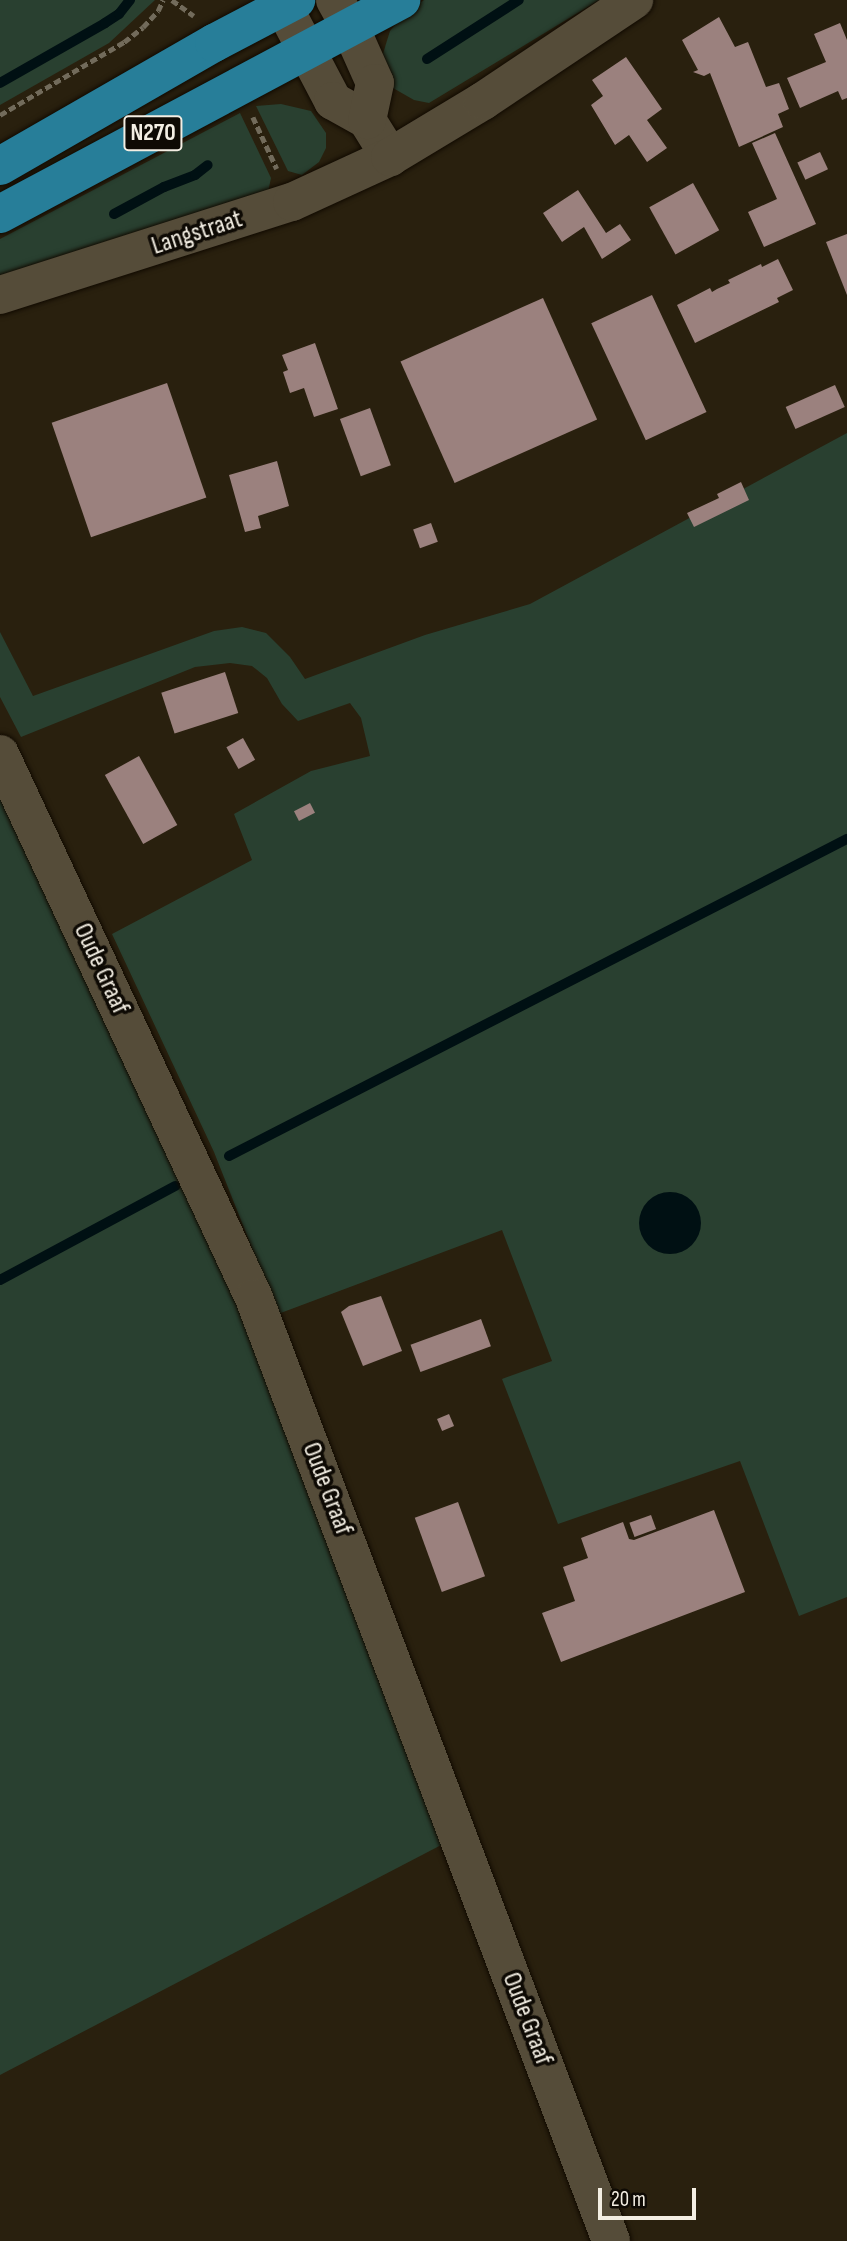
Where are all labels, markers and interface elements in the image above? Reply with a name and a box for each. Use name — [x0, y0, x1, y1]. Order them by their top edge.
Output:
road number: N270 — [123, 113, 183, 154]
street label: Langstraat — [148, 204, 246, 262]
street label: Oude Graaf — [66, 919, 136, 1019]
street label: Oude Graaf — [295, 1438, 359, 1540]
street label: Oude Graaf — [495, 1968, 559, 2070]
scale bar — [602, 2174, 700, 2218]
text: 20 m — [611, 2187, 646, 2212]

